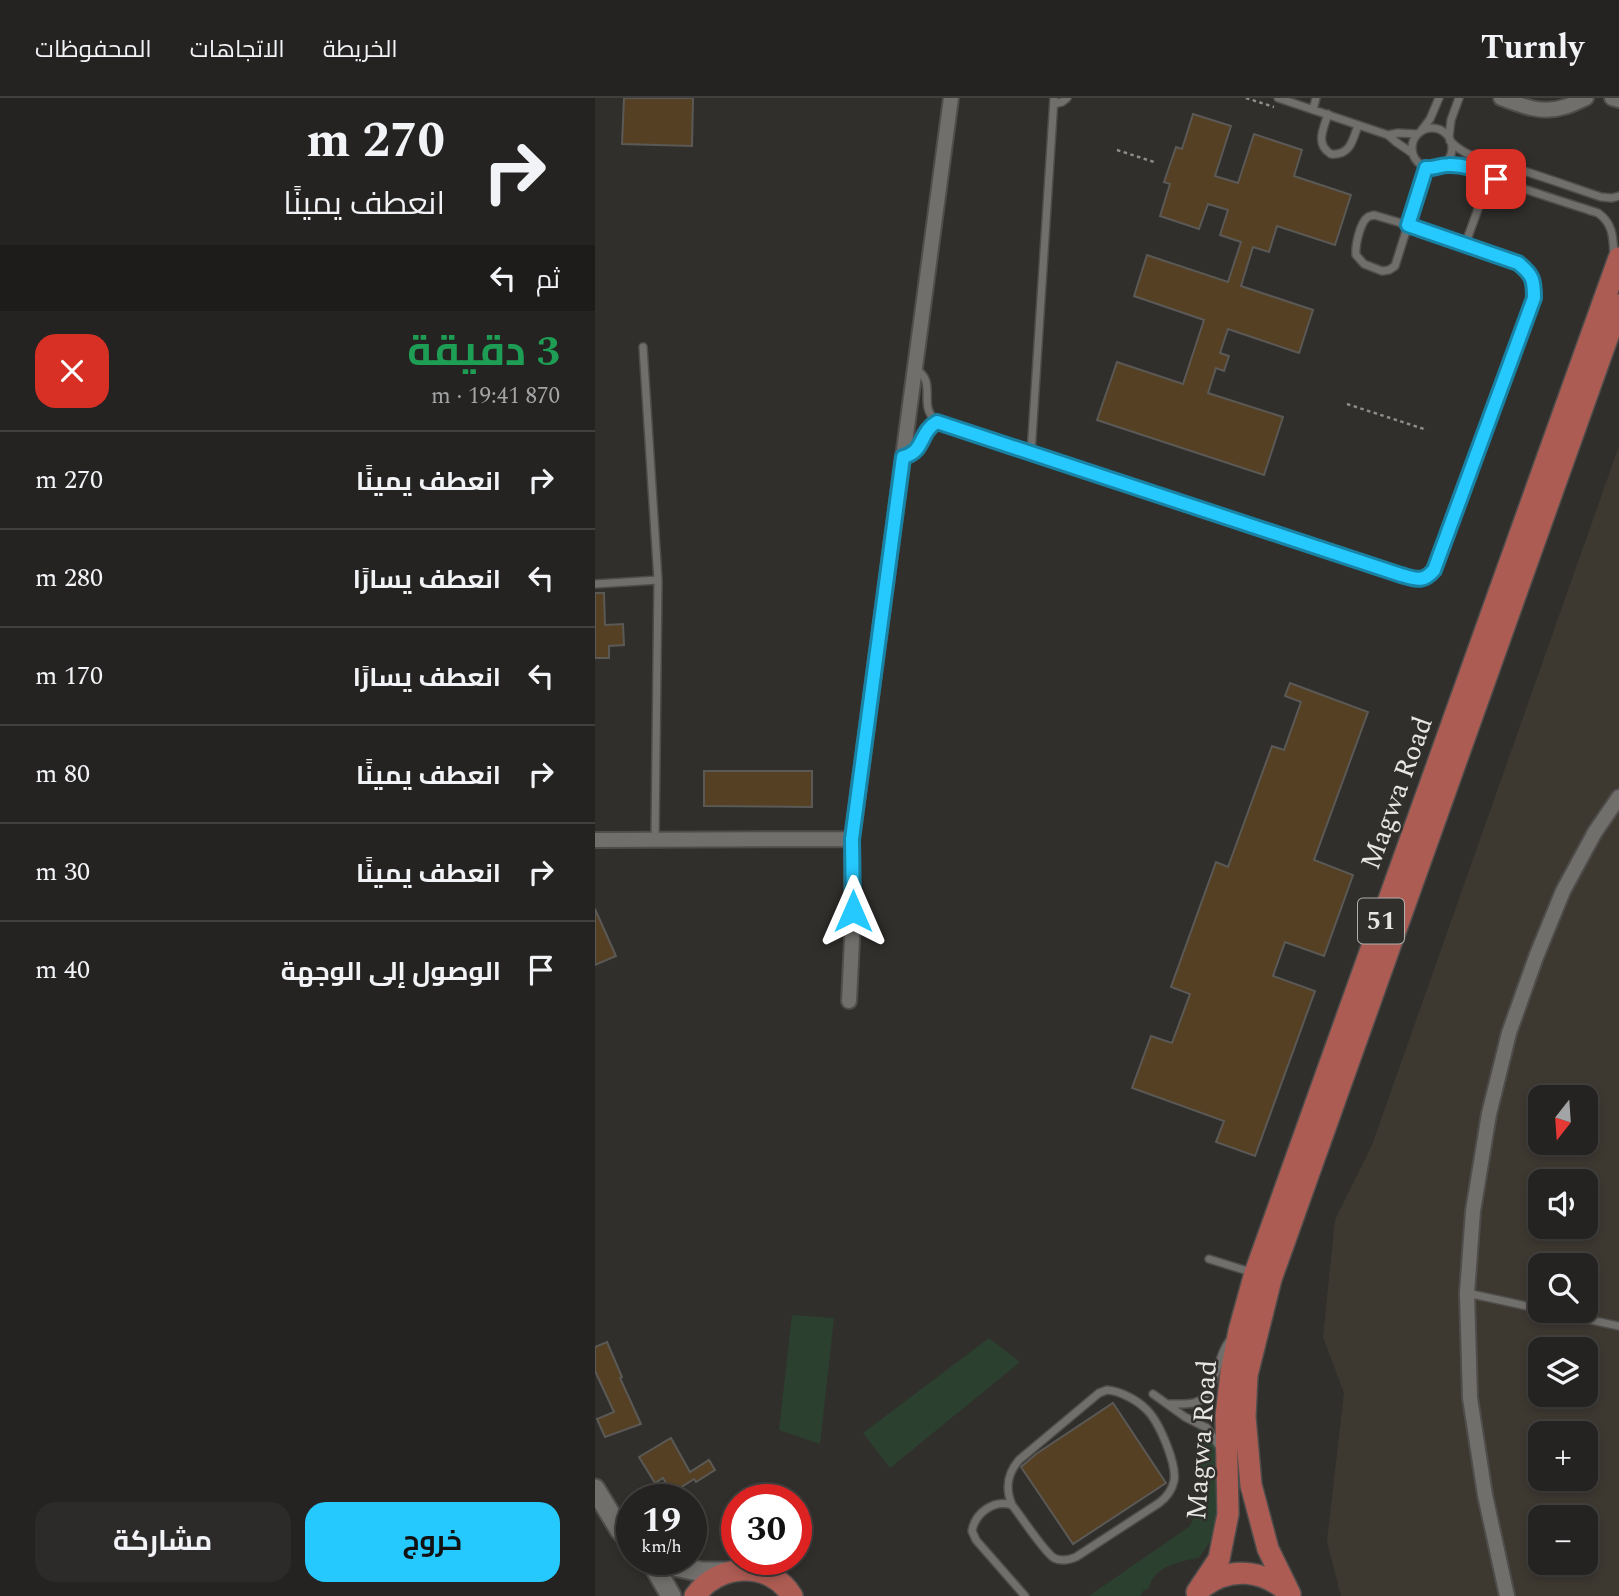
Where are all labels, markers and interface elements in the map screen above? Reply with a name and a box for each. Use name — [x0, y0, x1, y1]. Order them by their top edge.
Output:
text: Turnly — [1481, 23, 1584, 73]
text: المحفوظات — [35, 32, 152, 68]
text: الاتجاهات — [190, 32, 285, 68]
text: الخريطة — [323, 32, 398, 68]
text: 270 m — [306, 104, 445, 179]
icon: right — [469, 126, 560, 217]
pin — [1466, 149, 1526, 209]
icon: arrive — [1477, 160, 1515, 198]
text: انعطف يمينًا — [283, 180, 445, 229]
icon: left — [484, 259, 522, 297]
text: ثم — [536, 260, 560, 300]
text: 3 دقيقة — [407, 321, 560, 384]
button: close — [35, 334, 109, 408]
text: 870 m · 19:41 — [431, 379, 560, 414]
text: 270 m — [35, 460, 103, 500]
icon: right — [522, 461, 560, 499]
text: انعطف يمينًا — [356, 462, 501, 502]
text: 280 m — [35, 558, 103, 598]
icon: left — [522, 559, 560, 597]
text: انعطف يسارًا — [353, 560, 501, 600]
text: 170 m — [35, 656, 103, 696]
icon: left — [522, 657, 560, 695]
text: انعطف يسارًا — [353, 658, 501, 698]
street label: Magwa Road — [1349, 710, 1445, 876]
text: 80 m — [35, 754, 90, 794]
icon: right — [522, 755, 560, 793]
text: انعطف يمينًا — [356, 756, 501, 796]
text: 30 m — [35, 852, 90, 892]
icon: right — [522, 853, 560, 891]
text: انعطف يمينًا — [356, 854, 501, 894]
position arrow — [816, 874, 890, 948]
road number: 51 — [1358, 898, 1404, 944]
text: 40 m — [35, 950, 90, 990]
icon: arrive — [522, 951, 560, 989]
text: الوصول إلى الوجهة — [281, 952, 501, 992]
north arrow — [1528, 1085, 1598, 1155]
map controls — [1528, 1085, 1598, 1575]
button: sound — [1528, 1169, 1598, 1239]
button: search — [1528, 1253, 1598, 1323]
button: layers — [1528, 1337, 1598, 1407]
street label: Magwa Road — [1175, 1358, 1229, 1522]
button: + — [1528, 1421, 1598, 1491]
speed limit sign: 30 — [721, 1484, 812, 1575]
text: 19 — [642, 1494, 681, 1547]
button: مشاركة — [35, 1502, 291, 1582]
button: خروج — [305, 1502, 560, 1582]
button: − — [1528, 1505, 1598, 1575]
text: km/h — [641, 1533, 682, 1560]

